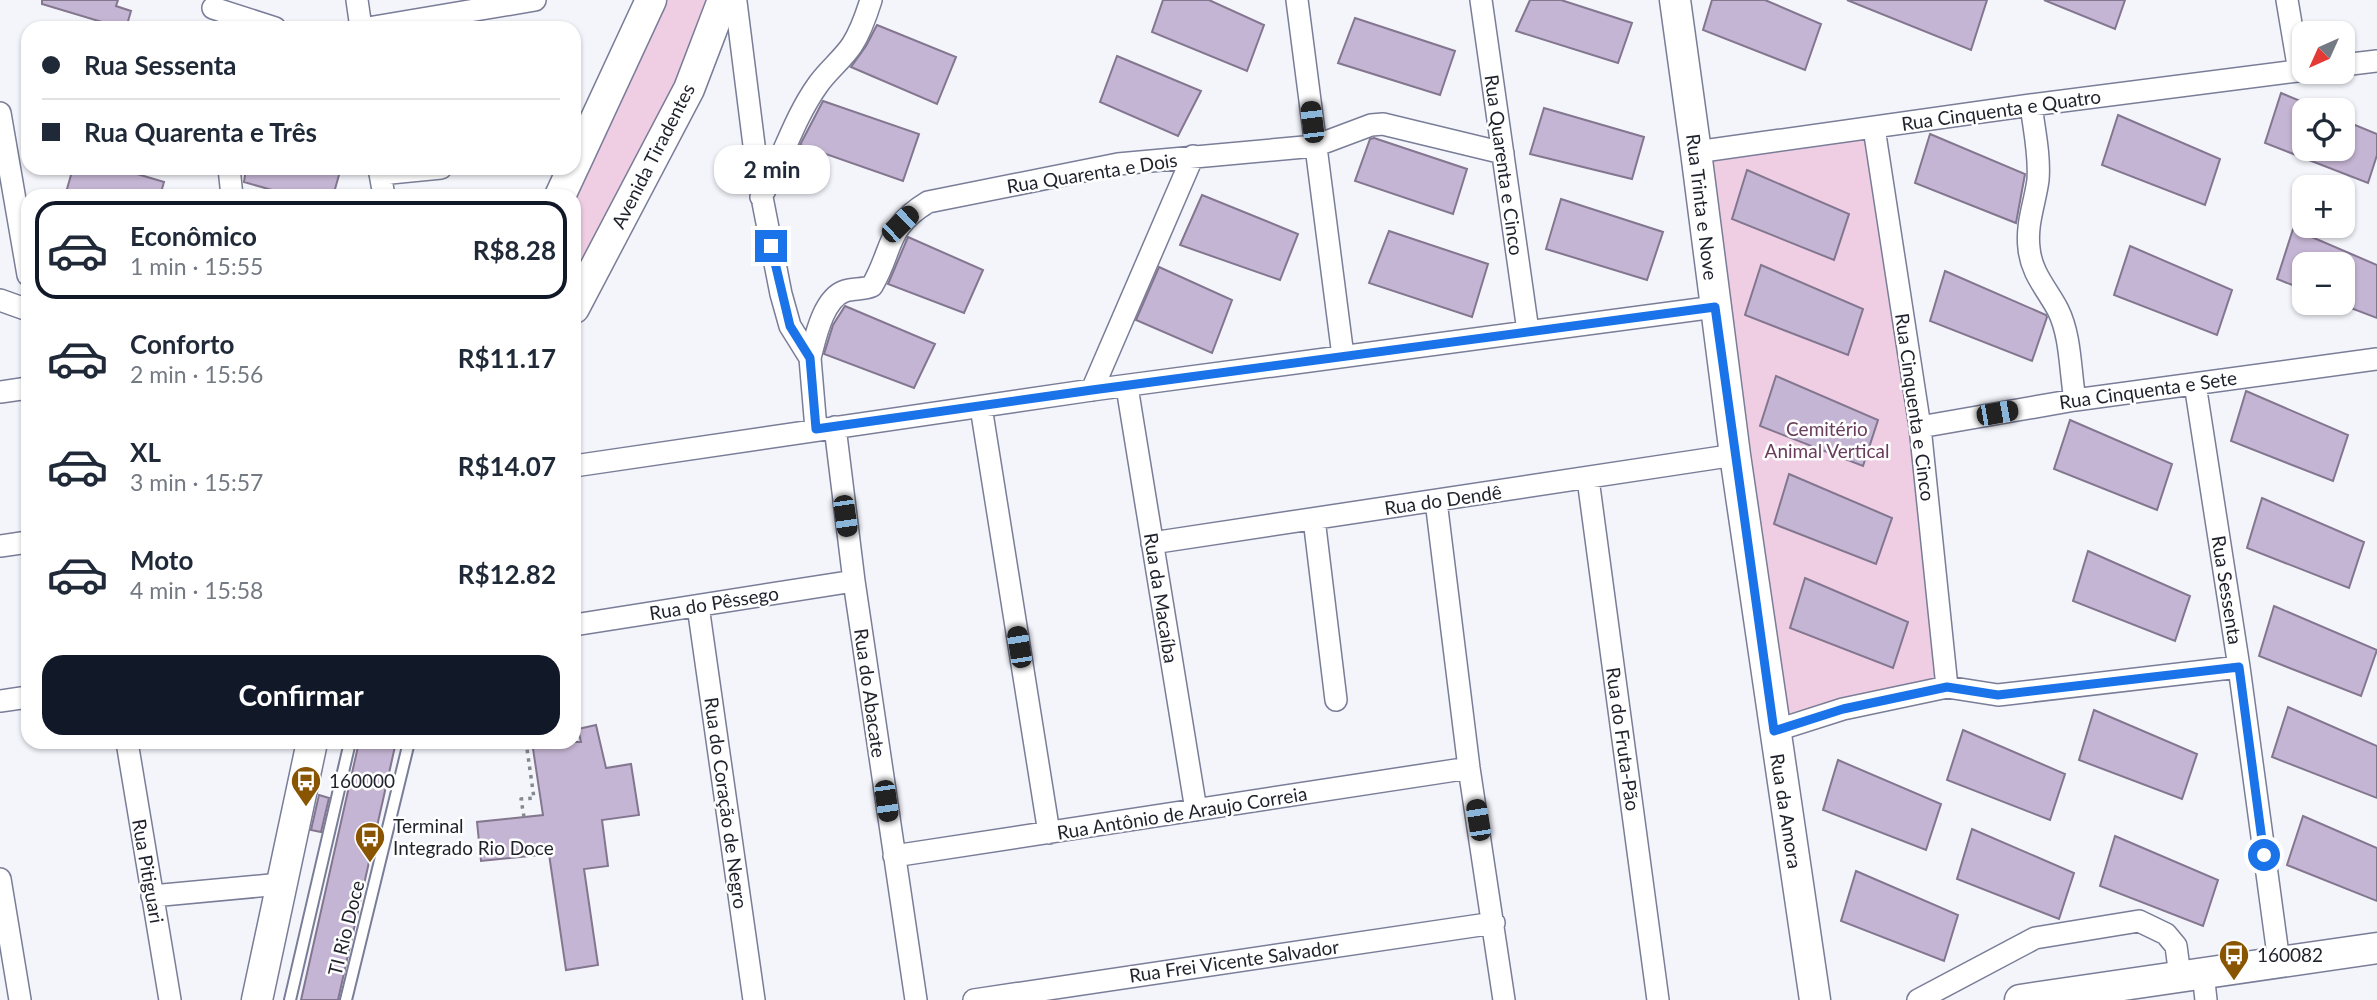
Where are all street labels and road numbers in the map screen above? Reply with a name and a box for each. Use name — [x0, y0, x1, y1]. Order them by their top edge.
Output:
street label: Rua Quarenta e Cinco — [1480, 73, 1529, 257]
street label: Avenida Tiradentes — [606, 80, 699, 232]
street label: Rua Cinquenta e Quatro — [1900, 84, 2102, 135]
street label: Rua Trinta e Nove — [1682, 132, 1723, 281]
street label: Rua Quarenta e Dois — [1005, 148, 1179, 197]
street label: Rua Cinquenta e Cinco — [1891, 311, 1940, 502]
street label: Rua Cinquenta e Sete — [2058, 366, 2238, 413]
street label: Rua do Dendê — [1383, 480, 1503, 519]
street label: Rua da Macaíba — [1140, 531, 1183, 665]
street label: Rua Sessenta — [2208, 534, 2247, 646]
street label: Rua do Pêssego — [648, 581, 780, 624]
street label: Rua do Abacate — [850, 627, 891, 759]
street label: Rua do Fruta-Pão — [1602, 666, 1645, 812]
street label: Rua do Coração de Negro — [700, 696, 753, 910]
street label: Rua da Amora — [1766, 752, 1807, 870]
street label: Rua Antônio de Araujo Correia — [1055, 781, 1309, 844]
street label: Rua Pitiguari — [128, 817, 169, 925]
street label: TI Rio Doce — [323, 878, 368, 978]
street label: Rua Frei Vicente Salvador — [1128, 934, 1340, 987]

